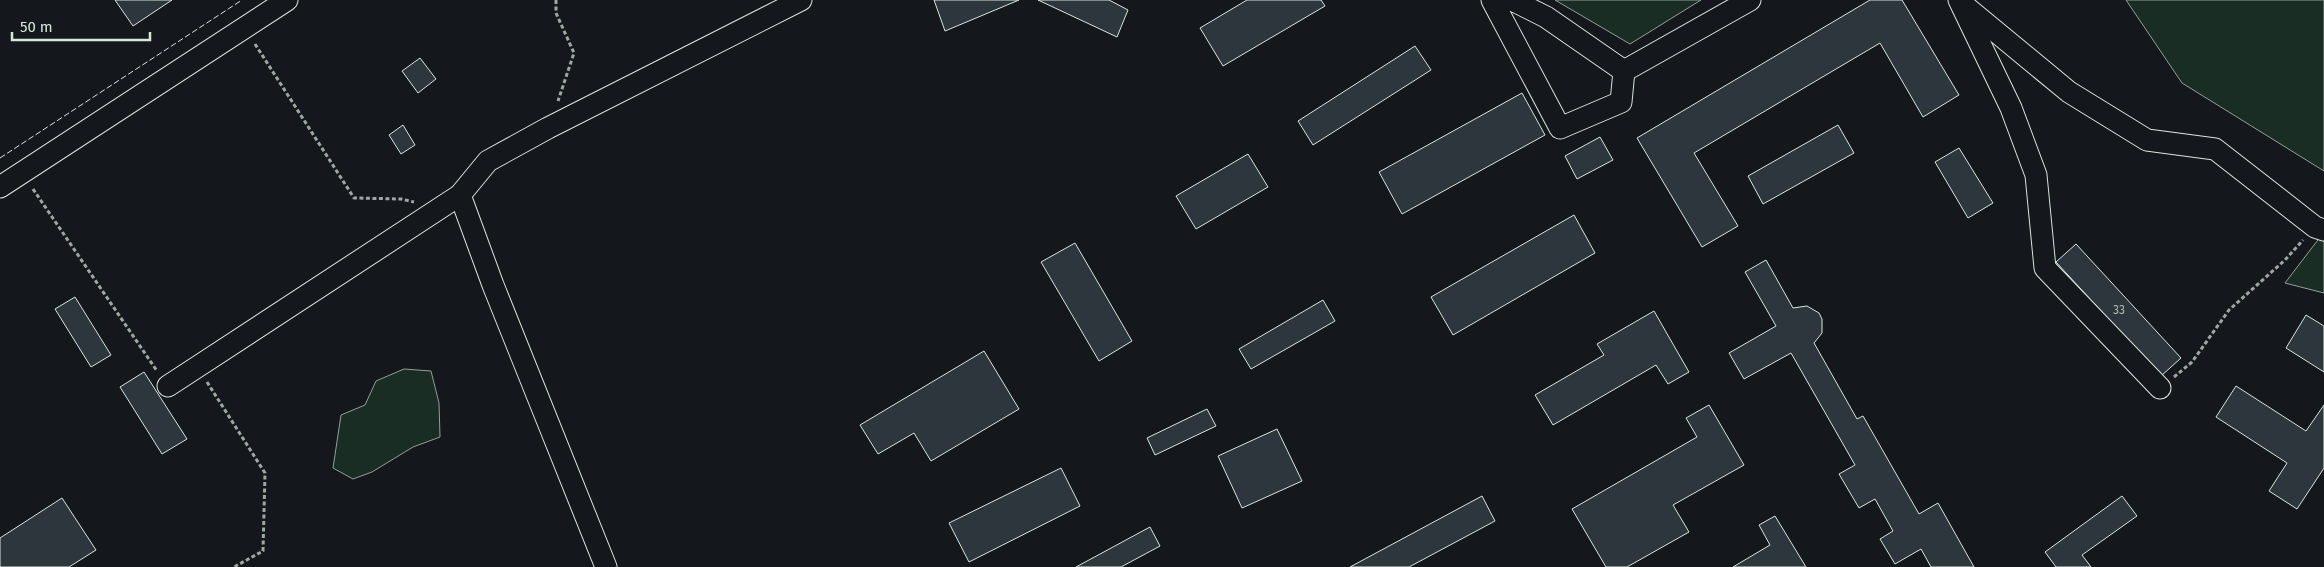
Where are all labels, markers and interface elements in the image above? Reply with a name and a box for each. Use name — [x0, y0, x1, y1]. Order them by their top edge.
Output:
scale bar — [12, 10, 150, 42]
text: 50 m — [20, 18, 53, 36]
house number: 33 — [2113, 303, 2125, 317]

